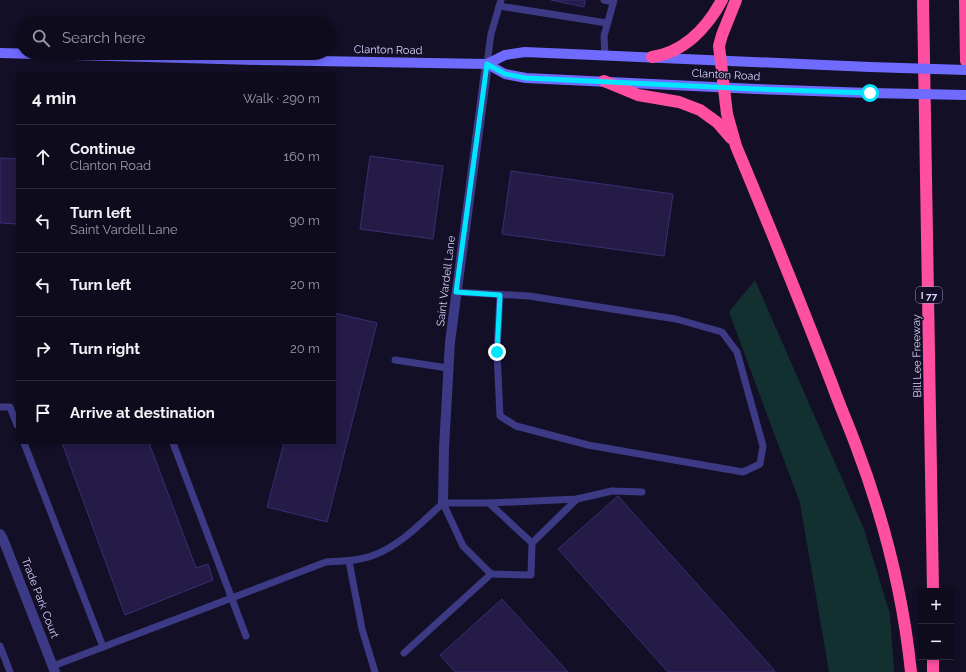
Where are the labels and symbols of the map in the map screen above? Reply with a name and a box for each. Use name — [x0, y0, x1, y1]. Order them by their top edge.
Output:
street label: Clanton Road — [354, 43, 423, 57]
street label: Clanton Road — [691, 67, 761, 83]
route start — [861, 84, 879, 102]
street label: Saint Vardell Lane — [434, 234, 458, 327]
road number: I 77 — [916, 287, 942, 303]
street label: Bill Lee Freeway — [910, 314, 924, 398]
route end — [488, 343, 506, 361]
street label: Trade Park Court — [19, 556, 61, 640]

